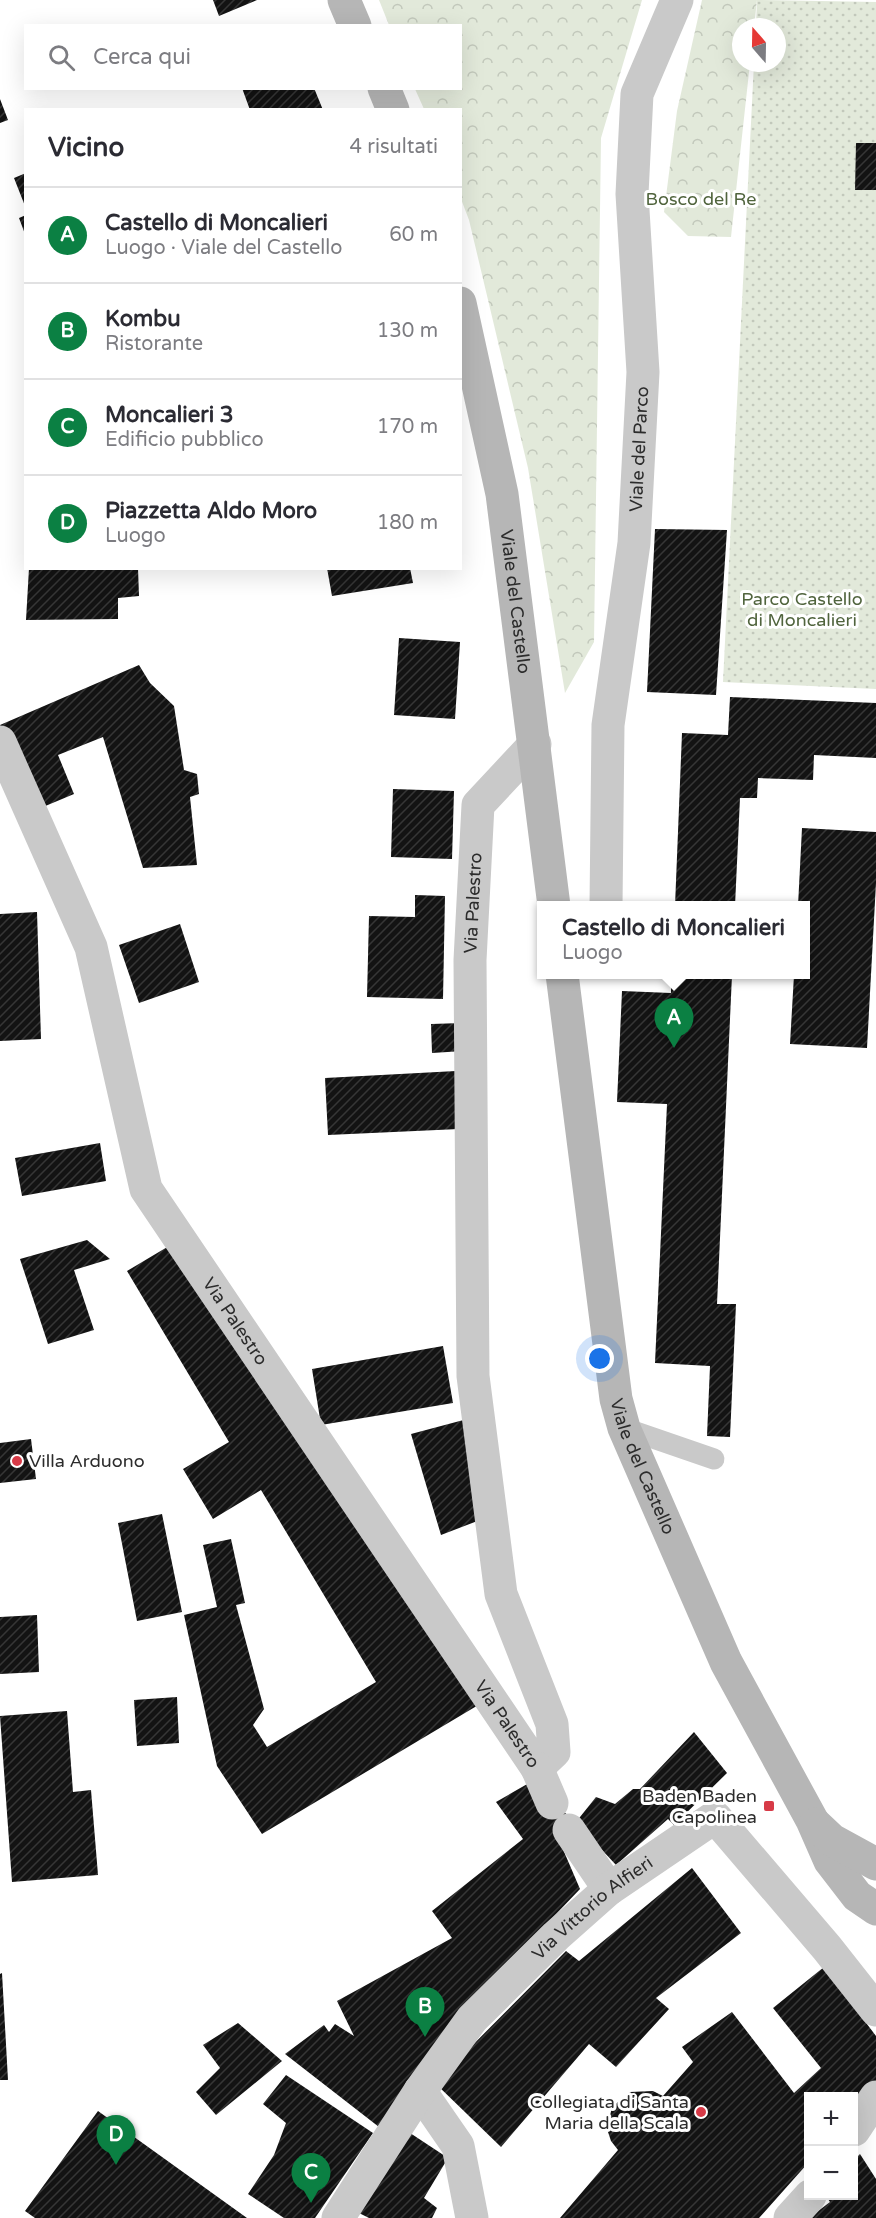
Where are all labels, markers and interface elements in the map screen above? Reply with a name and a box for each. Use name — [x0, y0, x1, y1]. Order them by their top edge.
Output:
north arrow — [732, 18, 786, 72]
search box — [24, 24, 462, 90]
icon: search — [45, 41, 78, 74]
text: Cerca qui — [93, 44, 191, 70]
text: Vicino — [48, 132, 124, 163]
text: 4 risultati — [350, 135, 438, 159]
park label: Bosco del Re — [646, 188, 756, 210]
text: Castello di Moncalieri — [105, 210, 328, 236]
text: A — [60, 223, 75, 247]
text: 60 m — [389, 223, 438, 247]
text: Luogo · Viale del Castello — [105, 236, 342, 260]
text: Kombu — [105, 306, 181, 332]
text: B — [61, 319, 74, 343]
text: 130 m — [377, 319, 438, 343]
text: Ristorante — [105, 332, 203, 356]
street label: Viale del Parco — [625, 385, 653, 512]
text: Moncalieri 3 — [105, 402, 234, 428]
text: C — [61, 415, 74, 439]
text: 170 m — [377, 415, 438, 439]
text: Edificio pubblico — [105, 428, 264, 452]
text: Piazzetta Aldo Moro — [105, 498, 317, 524]
text: D — [60, 511, 75, 535]
text: 180 m — [377, 511, 438, 535]
text: Luogo — [105, 524, 166, 548]
street label: Viale del Castello — [496, 528, 536, 675]
park label: Parco Castello di Moncalieri — [741, 588, 863, 631]
street label: Via Palestro — [459, 852, 487, 954]
popup — [537, 901, 810, 979]
text: Castello di Moncalieri — [562, 915, 785, 941]
text: Luogo — [562, 941, 623, 965]
pin: A — [654, 998, 694, 1048]
street label: Via Palestro — [198, 1273, 273, 1369]
your location — [585, 1344, 614, 1373]
street label: Viale del Castello — [605, 1396, 680, 1538]
place label: Villa Arduono — [29, 1450, 145, 1472]
marker: Villa Arduono — [10, 1454, 24, 1468]
street label: Via Palestro — [470, 1676, 545, 1772]
place label: Baden Baden Capolinea — [642, 1785, 757, 1828]
marker: Baden Baden Capolinea — [762, 1799, 776, 1813]
street label: Via Vittorio Alfieri — [527, 1852, 657, 1965]
pin: B — [406, 1988, 444, 2037]
place label: Collegiata di Santa Maria della Scala — [530, 2091, 689, 2134]
map controls — [804, 2092, 858, 2200]
button: + — [804, 2092, 858, 2146]
marker: Collegiata di Santa Maria della Scala — [694, 2105, 708, 2119]
pin: D — [96, 2116, 136, 2165]
button: − — [804, 2146, 858, 2200]
pin: C — [292, 2154, 330, 2203]

